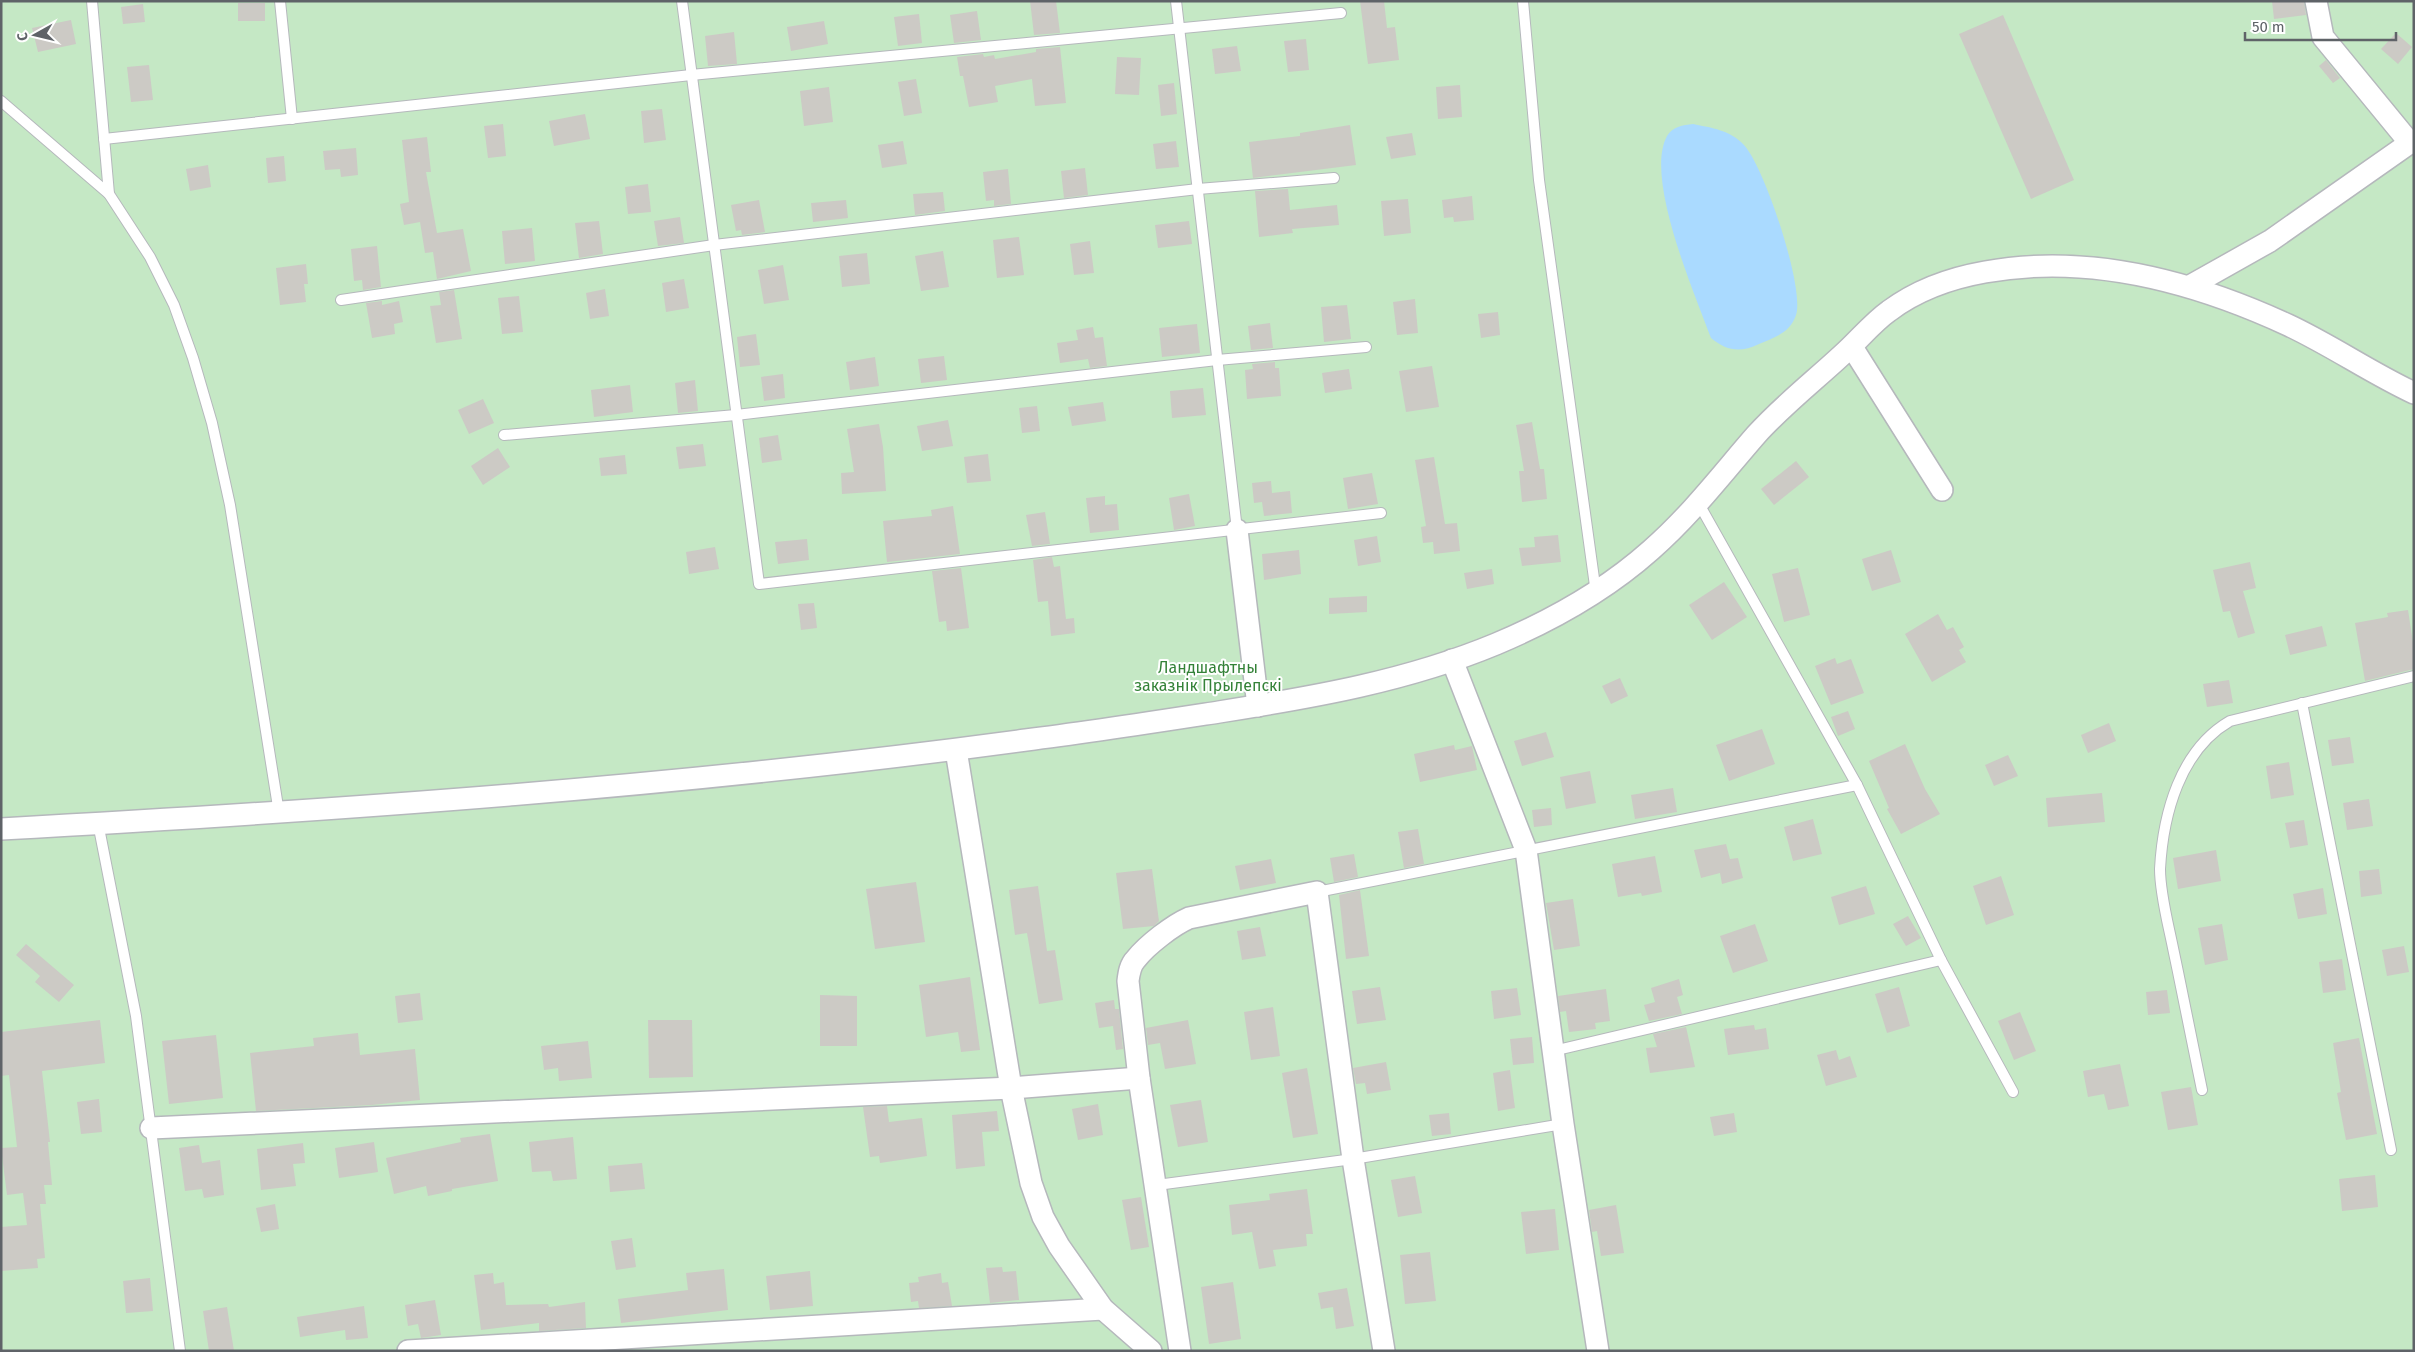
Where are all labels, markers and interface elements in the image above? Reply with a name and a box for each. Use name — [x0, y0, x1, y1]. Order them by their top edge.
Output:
north arrow — [10, 10, 60, 60]
scale bar — [2245, 10, 2396, 42]
text: 50 m — [2252, 18, 2285, 36]
text: С — [14, 32, 32, 42]
park label: Ландшафтны заказнік Прылепскі — [1134, 658, 1282, 695]

